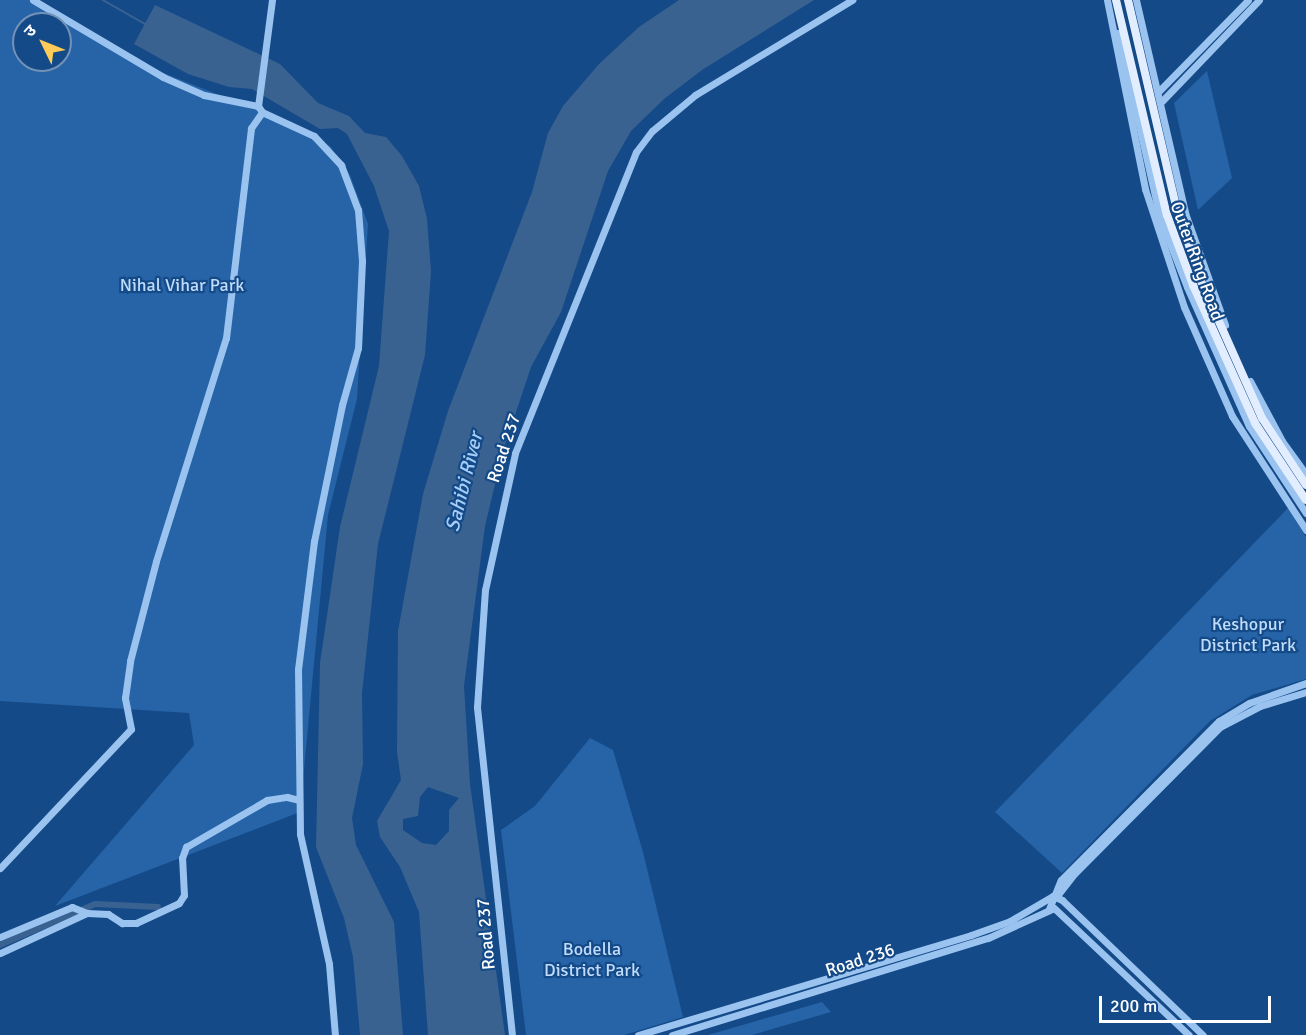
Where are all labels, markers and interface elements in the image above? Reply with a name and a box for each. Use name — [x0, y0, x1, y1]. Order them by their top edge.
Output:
north arrow — [12, 12, 72, 72]
text: उ — [20, 21, 41, 41]
street label: Outer Ring Road — [1165, 199, 1229, 323]
park label: Nihal Vihar Park — [120, 274, 244, 296]
street label: Road 237 — [483, 411, 525, 485]
water label: Sahibi River — [440, 430, 488, 534]
park label: Keshopur District Park — [1200, 614, 1296, 656]
street label: Road 237 — [472, 897, 500, 971]
park label: Bodella District Park — [544, 939, 640, 982]
street label: Road 236 — [823, 939, 897, 981]
scale bar — [1102, 984, 1274, 1022]
text: 200 m — [1110, 995, 1157, 1017]

